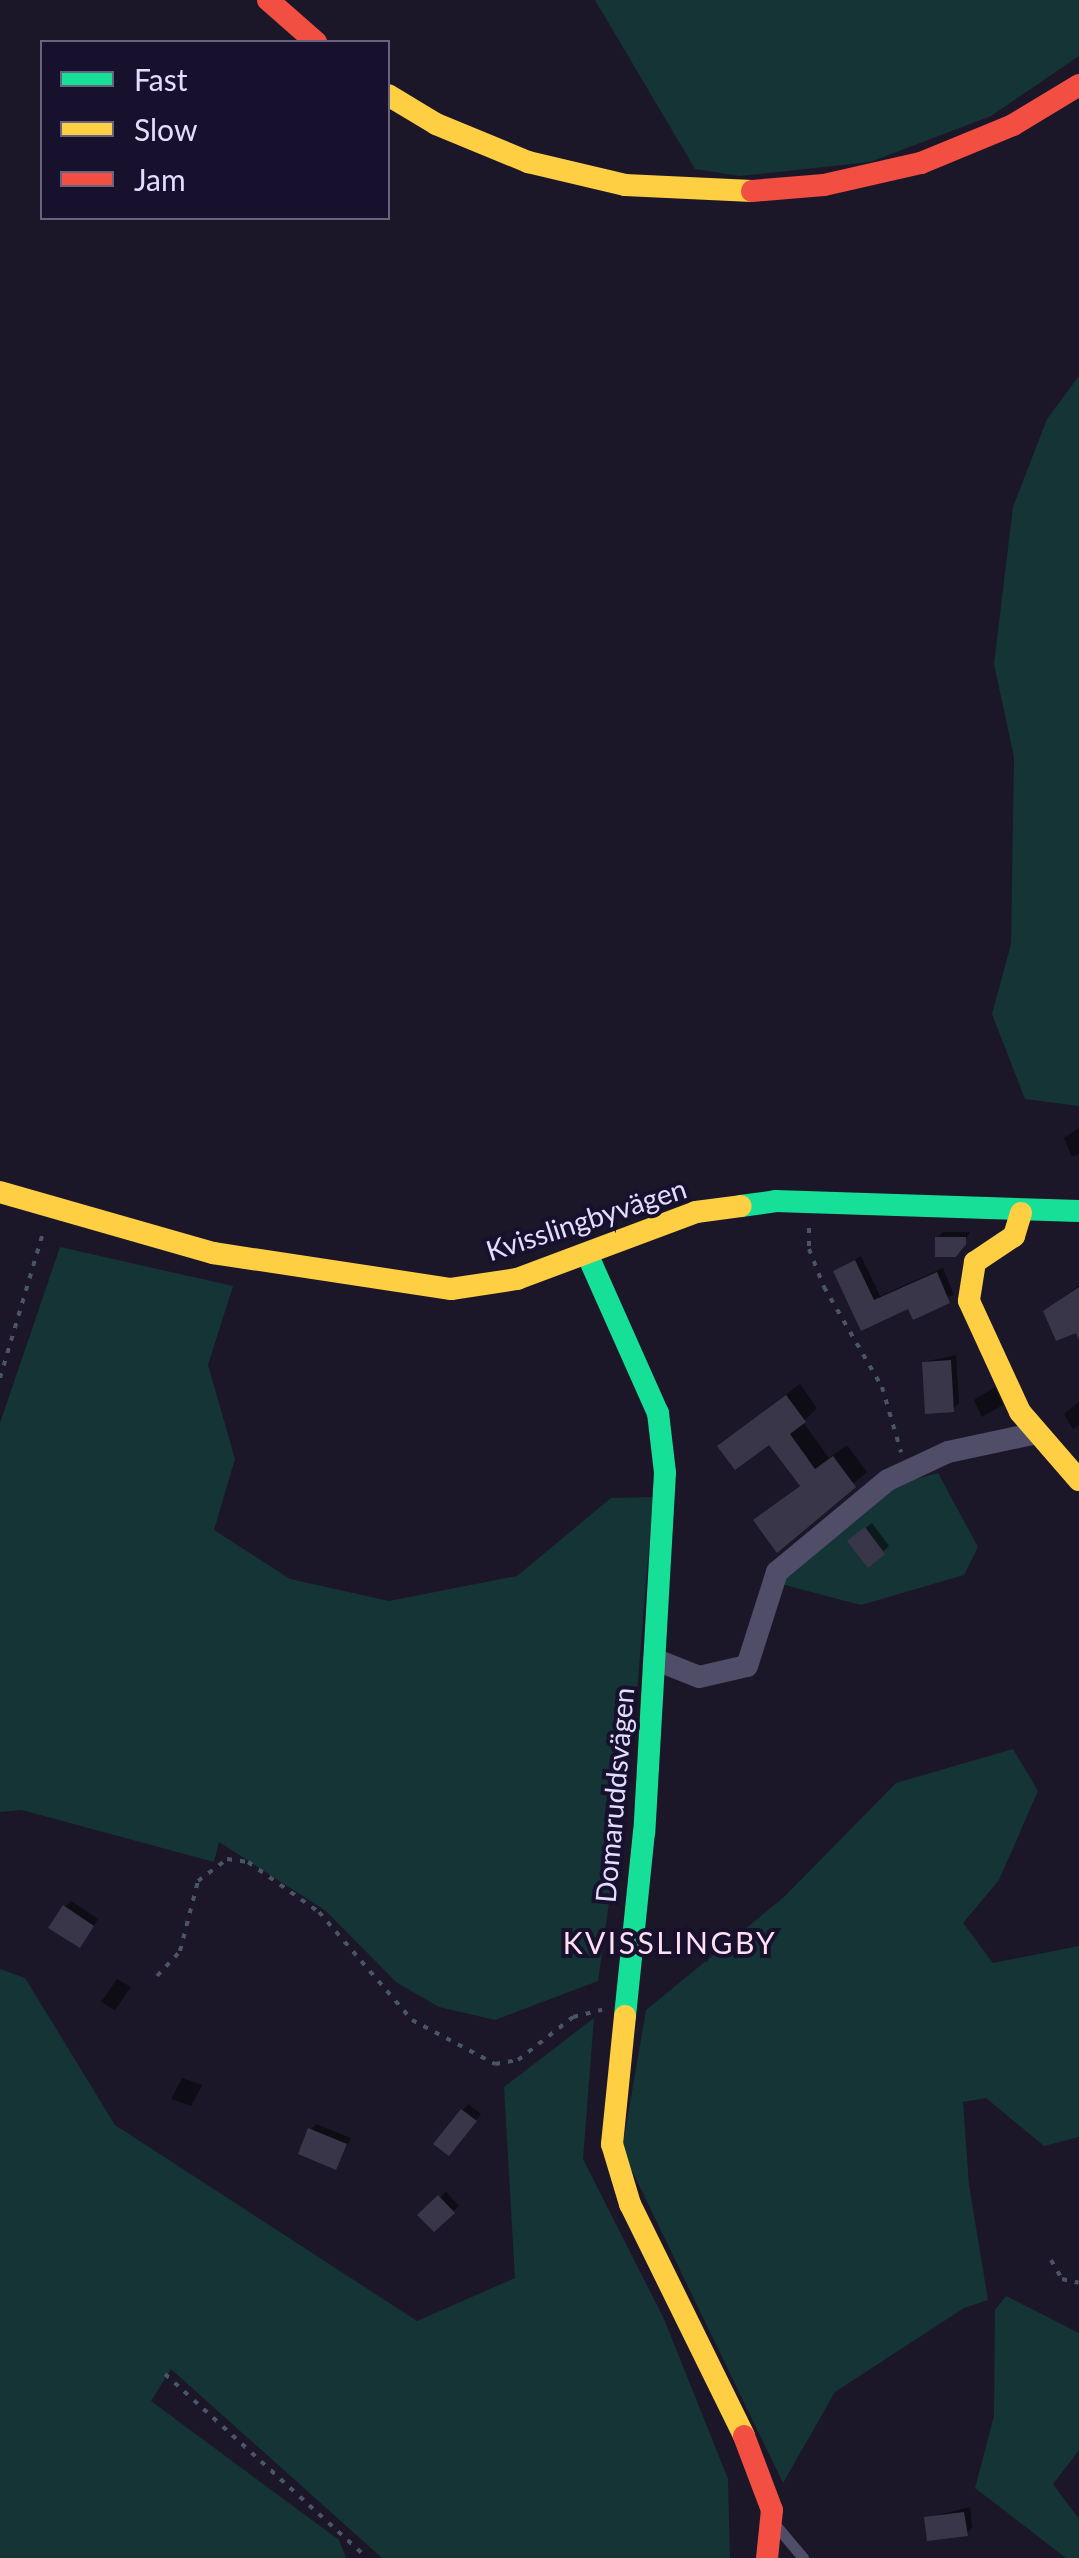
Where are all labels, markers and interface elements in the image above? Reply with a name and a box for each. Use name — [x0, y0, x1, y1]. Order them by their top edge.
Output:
legend — [40, 40, 390, 220]
text: Fast — [134, 61, 188, 97]
text: Slow — [134, 111, 197, 147]
text: Jam — [134, 161, 186, 197]
street label: Kvisslingbyvägen — [482, 1171, 690, 1267]
street label: Domaruddsvägen — [588, 1686, 640, 1904]
district label: KVISSLINGBY — [563, 1924, 777, 1960]

